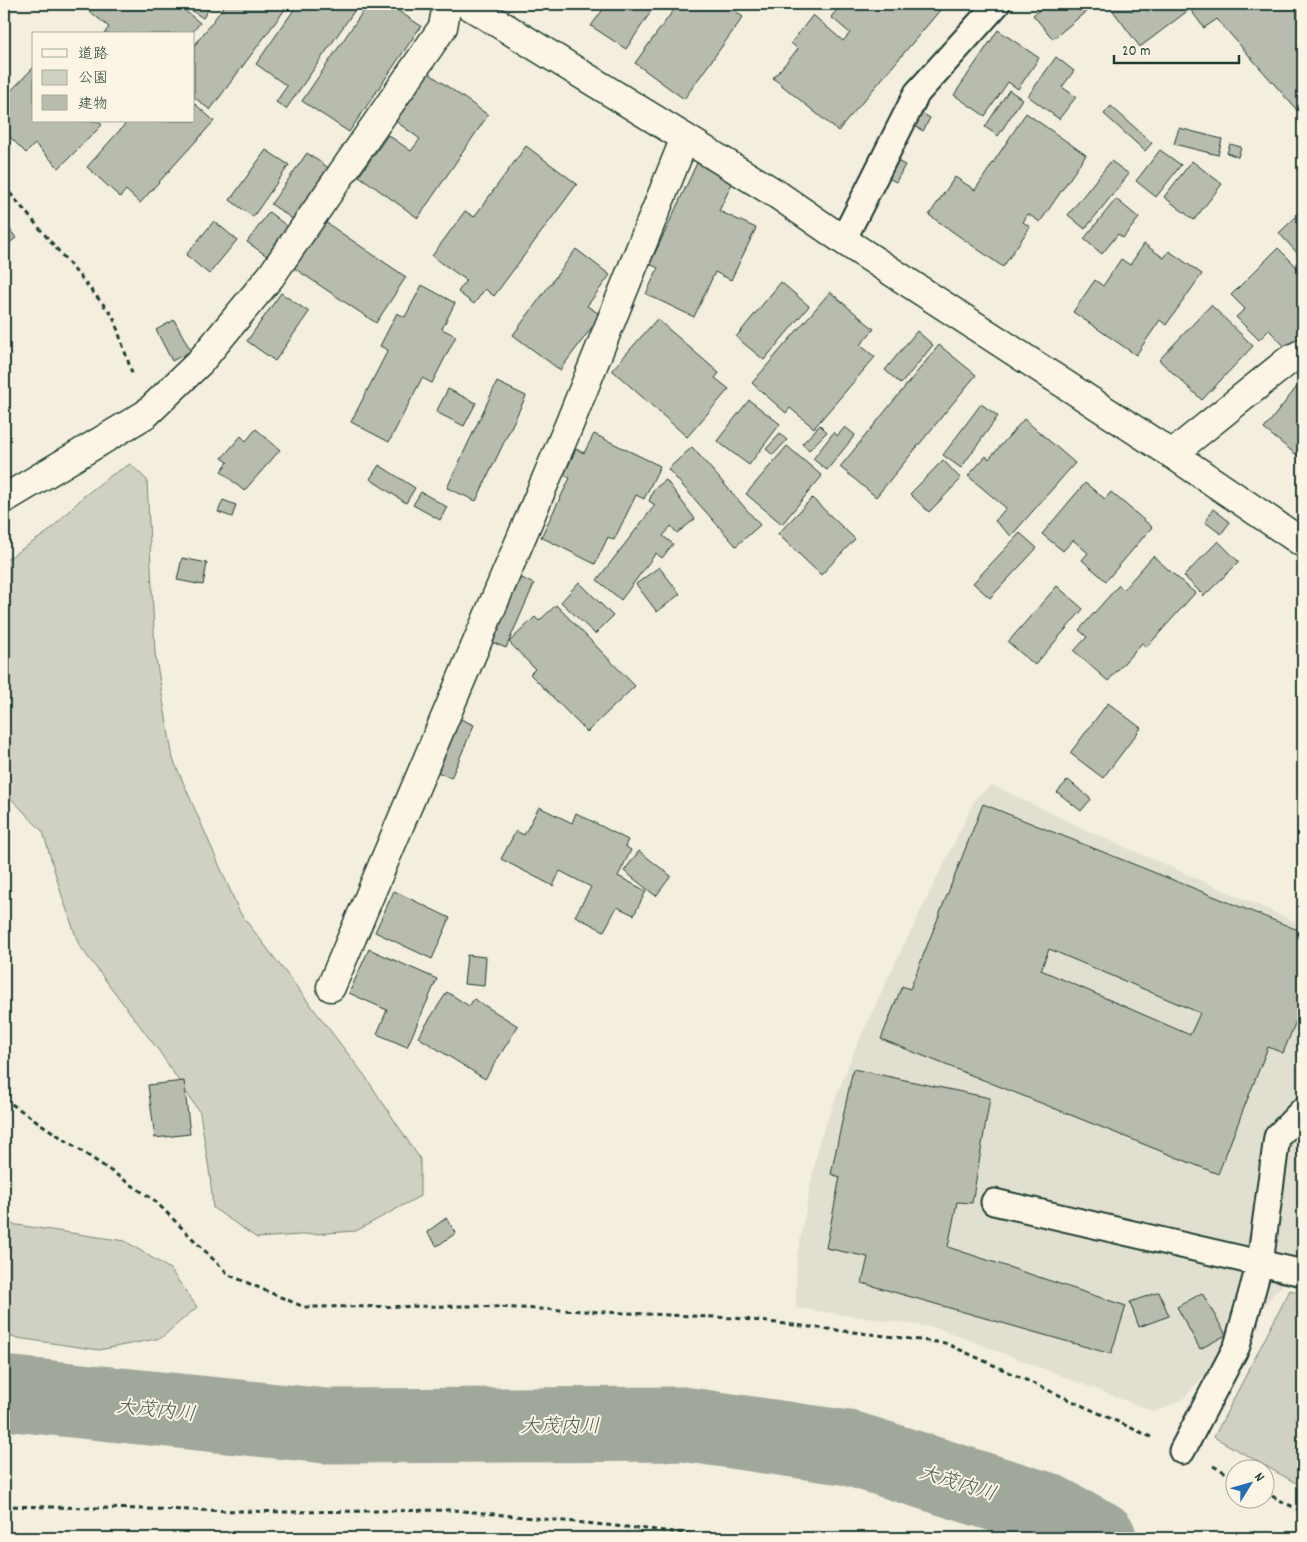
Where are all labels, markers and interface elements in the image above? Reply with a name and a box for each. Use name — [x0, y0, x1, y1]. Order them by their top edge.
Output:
legend — [32, 32, 195, 122]
scale bar — [1114, 32, 1240, 64]
text: 20 m — [1122, 41, 1150, 63]
text: 道路 — [78, 44, 108, 66]
text: 公園 — [78, 68, 108, 90]
text: 建物 — [78, 94, 108, 116]
water label: 大茂内川 — [114, 1394, 197, 1430]
water label: 大茂内川 — [520, 1414, 600, 1442]
water label: 大茂内川 — [915, 1460, 999, 1510]
north arrow — [1224, 1460, 1274, 1510]
text: N — [1249, 1469, 1269, 1486]

